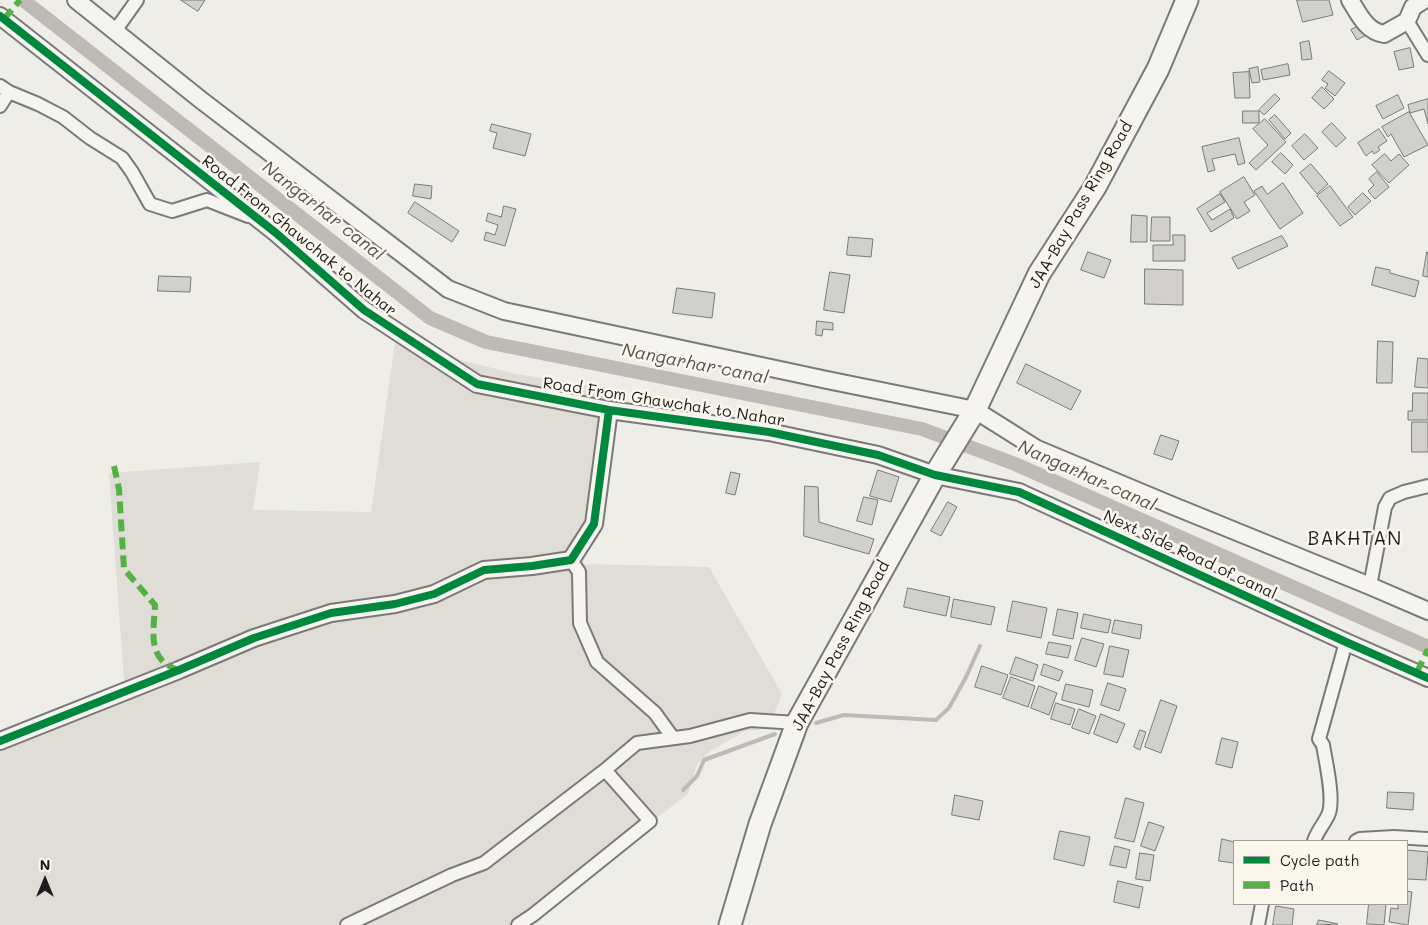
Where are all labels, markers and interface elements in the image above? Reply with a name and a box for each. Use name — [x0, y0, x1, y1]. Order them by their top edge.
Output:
street label: JAA-Bay Pass Ring Road — [1025, 118, 1137, 292]
street label: Road From Ghawchak to Nahar — [198, 151, 400, 321]
water label: Nangarhar canal — [258, 157, 388, 265]
water label: Nangarhar canal — [620, 339, 770, 389]
street label: Road From Ghawchak to Nahar — [541, 373, 787, 431]
water label: Nangarhar canal — [1015, 436, 1159, 516]
street label: Next Side Road of canal — [1100, 506, 1280, 604]
district label: BAKHTAN — [1307, 528, 1403, 550]
street label: JAA-Bay Pass Ring Road — [788, 558, 894, 734]
legend — [1233, 840, 1408, 905]
text: Cycle path — [1280, 850, 1359, 870]
north arrow — [20, 855, 70, 905]
text: N — [40, 855, 50, 874]
text: Path — [1280, 875, 1314, 895]

